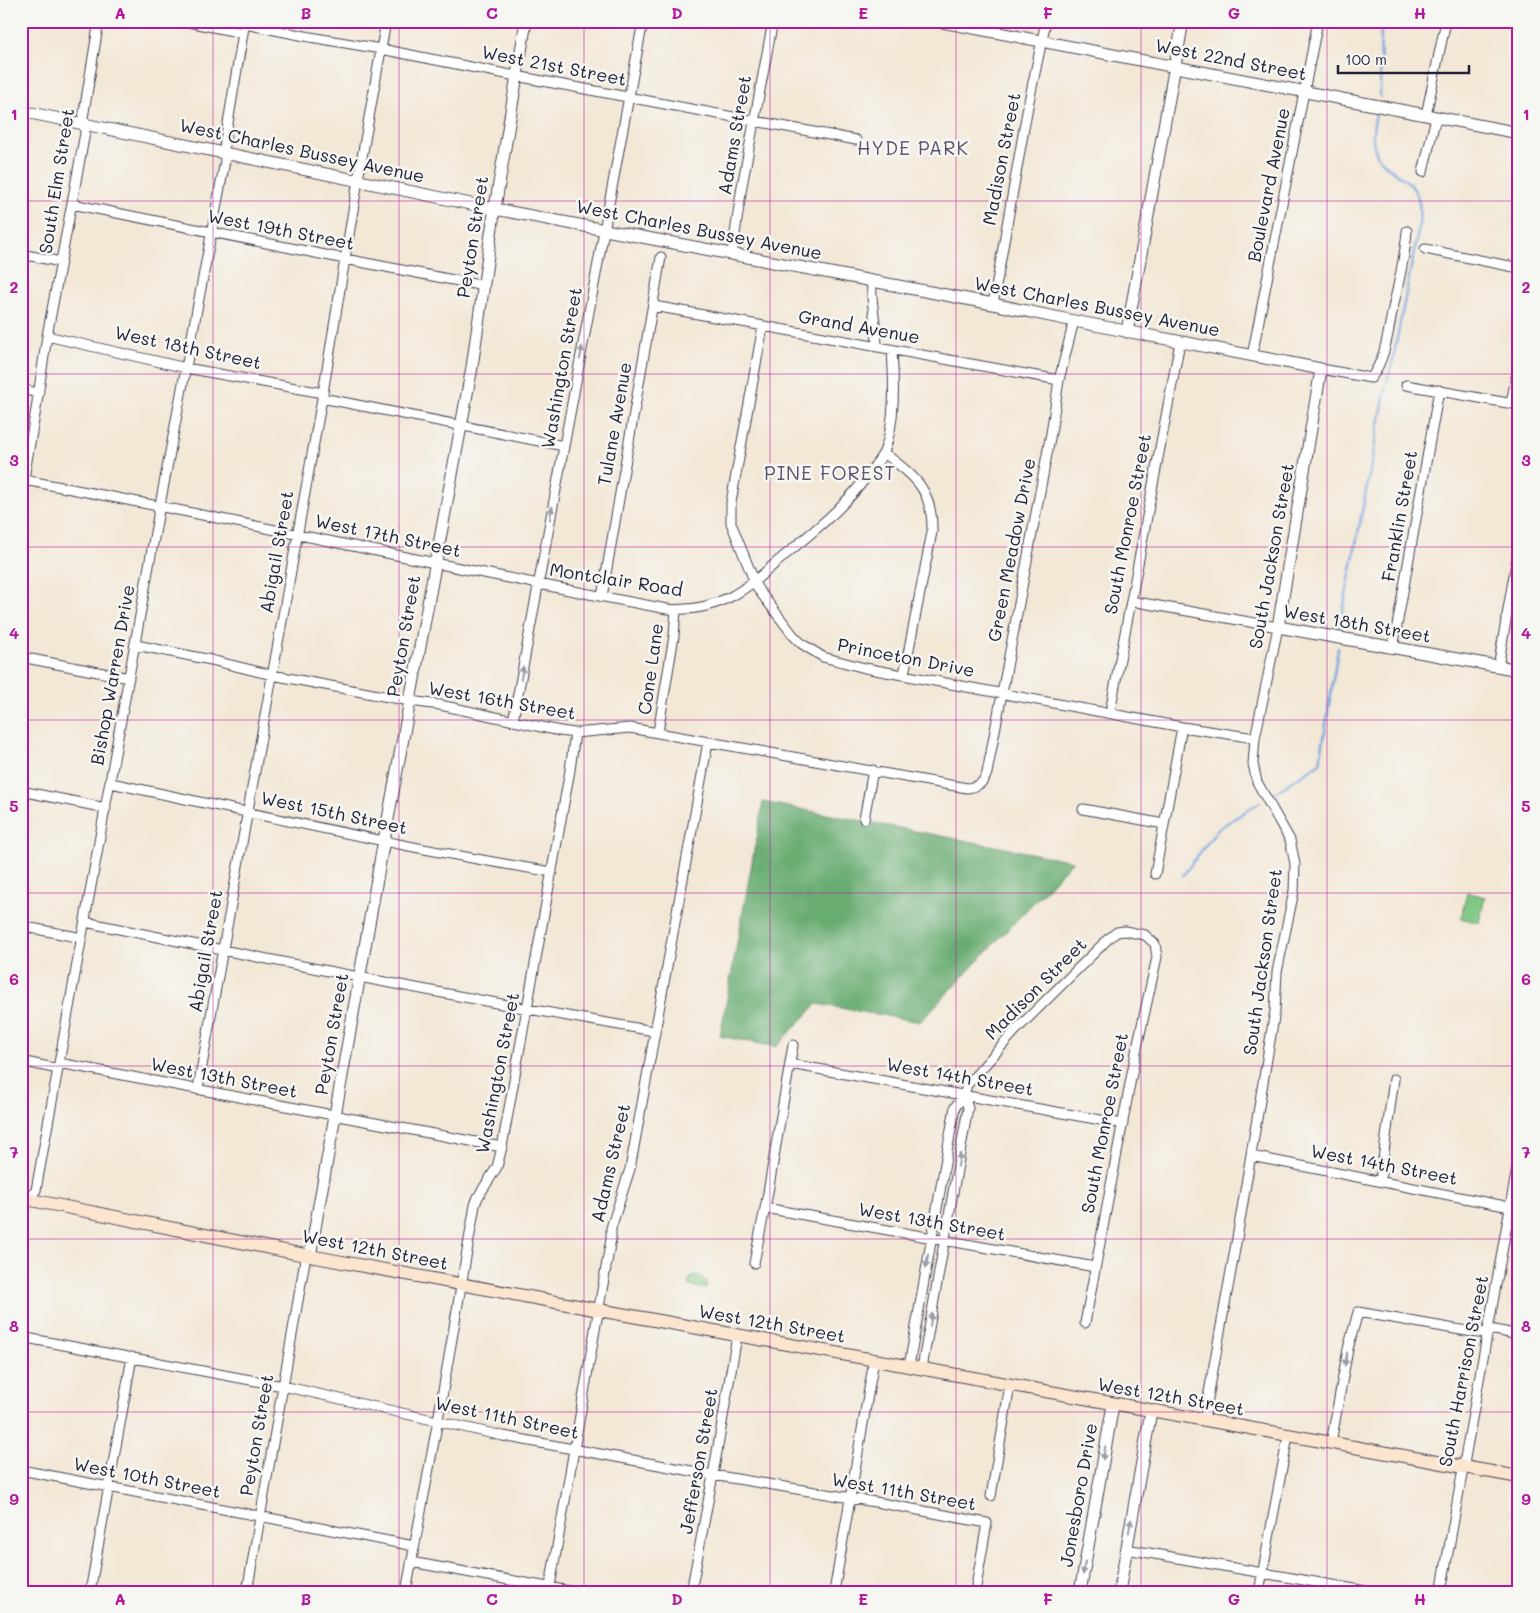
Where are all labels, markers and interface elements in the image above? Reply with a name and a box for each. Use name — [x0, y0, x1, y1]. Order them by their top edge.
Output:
text: A — [114, 2, 126, 23]
text: B — [301, 2, 311, 23]
text: C — [486, 2, 498, 23]
text: D — [671, 2, 683, 23]
text: E — [858, 2, 868, 23]
text: F — [1043, 2, 1053, 23]
text: G — [1228, 2, 1240, 23]
text: H — [1414, 2, 1426, 23]
street label: West 22nd Street — [1153, 33, 1309, 85]
street label: West 21st Street — [480, 39, 629, 91]
scale bar — [1338, 42, 1469, 74]
text: 100 m — [1345, 49, 1387, 69]
street label: Adams Street — [712, 73, 756, 197]
street label: Madison Street — [976, 90, 1026, 227]
text: 1 — [10, 103, 18, 124]
text: 1 — [1522, 103, 1530, 124]
street label: Boulevard Avenue — [1241, 106, 1295, 264]
street label: South Elm Street — [33, 107, 79, 255]
street label: West Charles Bussey Avenue — [177, 112, 427, 188]
district label: HYDE PARK — [857, 135, 969, 160]
street label: Peyton Street — [451, 174, 493, 300]
street label: West Charles Bussey Avenue — [574, 193, 824, 265]
street label: West 19th Street — [206, 203, 357, 255]
street label: West Charles Bussey Avenue — [972, 270, 1222, 342]
text: 2 — [10, 276, 19, 297]
text: 2 — [1522, 276, 1531, 297]
street label: Washington Street — [535, 285, 587, 450]
street label: Grand Avenue — [797, 304, 922, 349]
street label: West 18th Street — [113, 320, 264, 374]
one-way arrow — [577, 346, 585, 361]
street label: Tulane Avenue — [591, 360, 637, 487]
street label: South Monroe Street — [1098, 432, 1156, 616]
street label: Franklin Street — [1376, 448, 1422, 583]
text: 3 — [9, 449, 19, 470]
text: 3 — [1521, 449, 1531, 470]
street label: Green Meadow Drive — [981, 456, 1041, 644]
district label: PINE FOREST — [764, 460, 896, 485]
street label: South Jackson Street — [1243, 461, 1299, 651]
street label: Abigail Street — [253, 489, 299, 615]
one-way arrow — [548, 505, 556, 521]
street label: West 17th Street — [313, 508, 463, 562]
street label: Montclair Road — [548, 557, 684, 601]
street label: Peyton Street — [381, 573, 426, 699]
street label: Bishop Warren Drive — [84, 583, 140, 767]
street label: West 18th Street — [1282, 598, 1433, 648]
text: 4 — [9, 622, 19, 643]
street label: Cone Lane — [632, 622, 668, 716]
text: 4 — [1521, 622, 1531, 643]
street label: Princeton Drive — [836, 632, 977, 682]
one-way arrow — [518, 665, 526, 681]
street label: West 16th Street — [427, 675, 578, 725]
street label: West 15th Street — [259, 785, 410, 839]
text: 5 — [9, 795, 19, 816]
text: 5 — [1521, 795, 1531, 816]
street label: South Jackson Street — [1237, 867, 1287, 1057]
street label: Abigail Street — [182, 888, 228, 1014]
street label: Madison Street — [979, 932, 1091, 1044]
text: 6 — [9, 968, 19, 989]
text: 6 — [1521, 968, 1531, 989]
street label: Peyton Street — [309, 971, 354, 1097]
street label: Washington Street — [470, 990, 524, 1155]
street label: South Monroe Street — [1075, 1031, 1133, 1215]
street label: West 13th Street — [149, 1051, 300, 1103]
street label: West 14th Street — [885, 1051, 1036, 1101]
street label: Adams Street — [585, 1101, 635, 1225]
street label: West 14th Street — [1309, 1138, 1460, 1190]
text: 7 — [10, 1141, 19, 1162]
text: 7 — [1522, 1141, 1531, 1162]
one-way arrow — [955, 1152, 963, 1168]
street label: West 13th Street — [857, 1196, 1008, 1246]
street label: West 12th Street — [300, 1223, 450, 1275]
one-way arrow — [923, 1253, 931, 1269]
street label: South Harrison Street — [1433, 1273, 1493, 1469]
street label: West 12th Street — [697, 1298, 847, 1348]
one-way arrow — [927, 1312, 935, 1328]
text: 8 — [9, 1315, 19, 1336]
text: 8 — [1521, 1315, 1531, 1336]
one-way arrow — [1342, 1352, 1350, 1368]
street label: West 12th Street — [1096, 1371, 1246, 1421]
street label: Peyton Street — [234, 1372, 279, 1498]
street label: Jefferson Street — [673, 1386, 723, 1536]
street label: West 11th Street — [433, 1390, 581, 1444]
street label: Jonesboro Drive — [1054, 1421, 1102, 1569]
one-way arrow — [1100, 1445, 1108, 1461]
street label: West 10th Street — [71, 1451, 223, 1503]
street label: West 11th Street — [830, 1466, 978, 1516]
text: 9 — [9, 1488, 19, 1509]
text: 9 — [1521, 1488, 1531, 1509]
one-way arrow — [1127, 1518, 1135, 1534]
one-way arrow — [1079, 1560, 1087, 1576]
text: A — [114, 1588, 126, 1609]
text: B — [301, 1588, 311, 1609]
text: C — [486, 1588, 498, 1609]
text: D — [671, 1588, 683, 1609]
text: E — [858, 1588, 868, 1609]
text: F — [1043, 1588, 1053, 1609]
text: G — [1228, 1588, 1240, 1609]
text: H — [1414, 1588, 1426, 1609]

